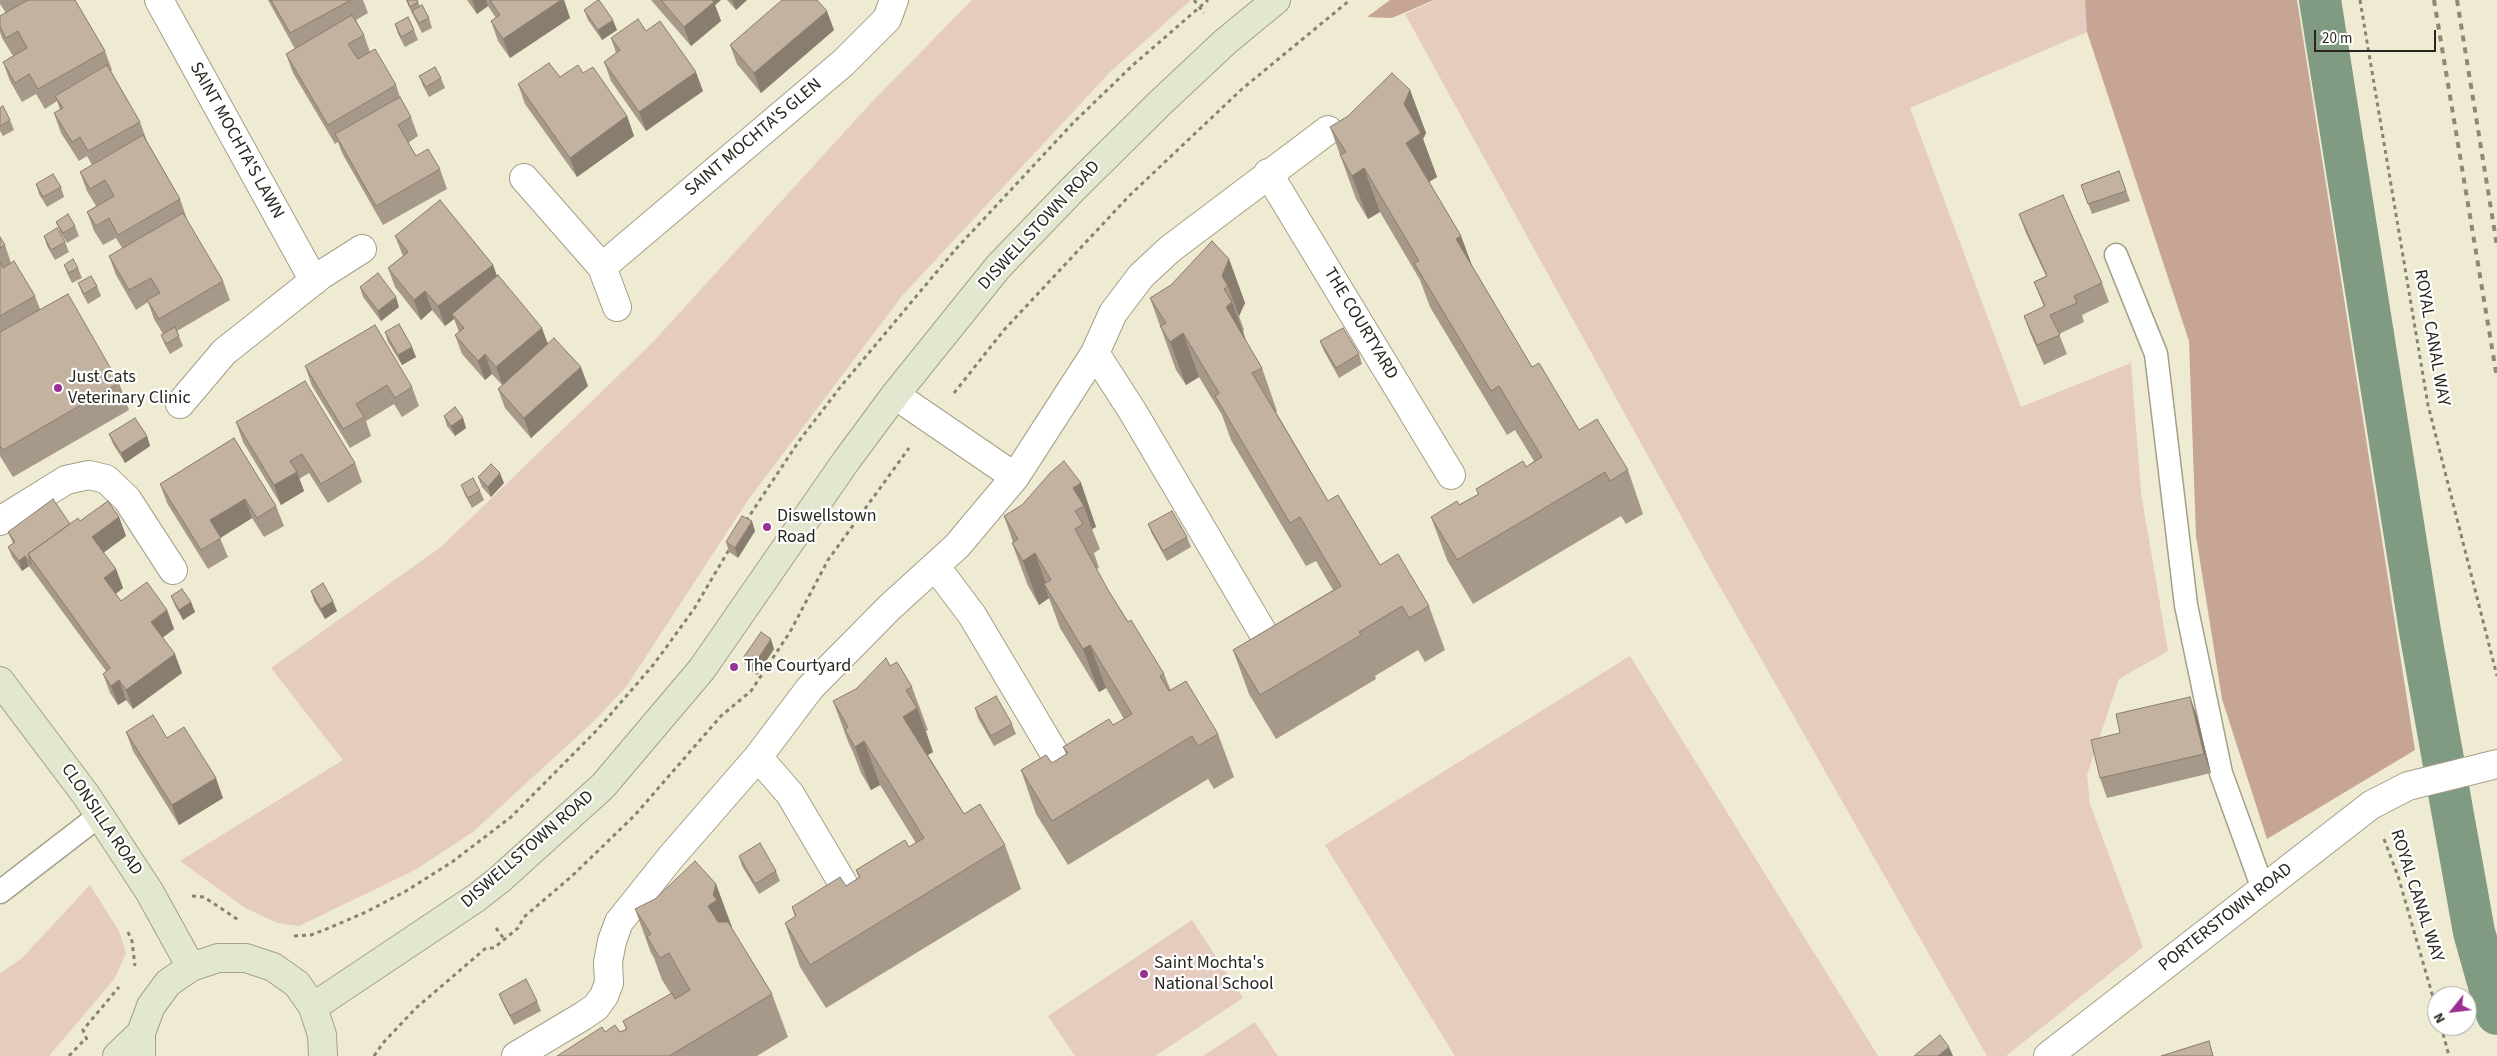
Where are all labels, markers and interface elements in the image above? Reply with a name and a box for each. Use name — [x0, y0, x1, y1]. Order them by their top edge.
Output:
scale bar — [2317, 20, 2440, 52]
text: 20 m — [2322, 28, 2352, 49]
street label: SAINT MOCHTA'S LAWN — [184, 59, 288, 223]
street label: SAINT MOCHTA'S GLEN — [681, 74, 827, 202]
street label: DISWELLSTOWN ROAD — [975, 157, 1105, 295]
street label: THE COURTYARD — [1318, 264, 1402, 384]
street label: ROYAL CANAL WAY — [2408, 268, 2454, 408]
place label: Just Cats Veterinary Clinic — [68, 367, 191, 409]
marker: Just Cats Veterinary Clinic — [52, 382, 64, 394]
place label: Diswellstown Road — [777, 506, 877, 548]
marker: Diswellstown Road — [761, 521, 773, 533]
place label: The Courtyard — [744, 656, 851, 678]
marker: The Courtyard — [728, 661, 740, 673]
street label: CLONSILLA ROAD — [56, 760, 146, 880]
street label: DISWELLSTOWN ROAD — [457, 787, 599, 913]
street label: ROYAL CANAL WAY — [2384, 827, 2448, 965]
street label: PORTERSTOWN ROAD — [2155, 859, 2297, 977]
place label: Saint Mochta's National School — [1154, 953, 1274, 996]
marker: Saint Mochta's National School — [1138, 968, 1150, 980]
north arrow — [2427, 986, 2477, 1036]
text: N — [2429, 1009, 2451, 1027]

